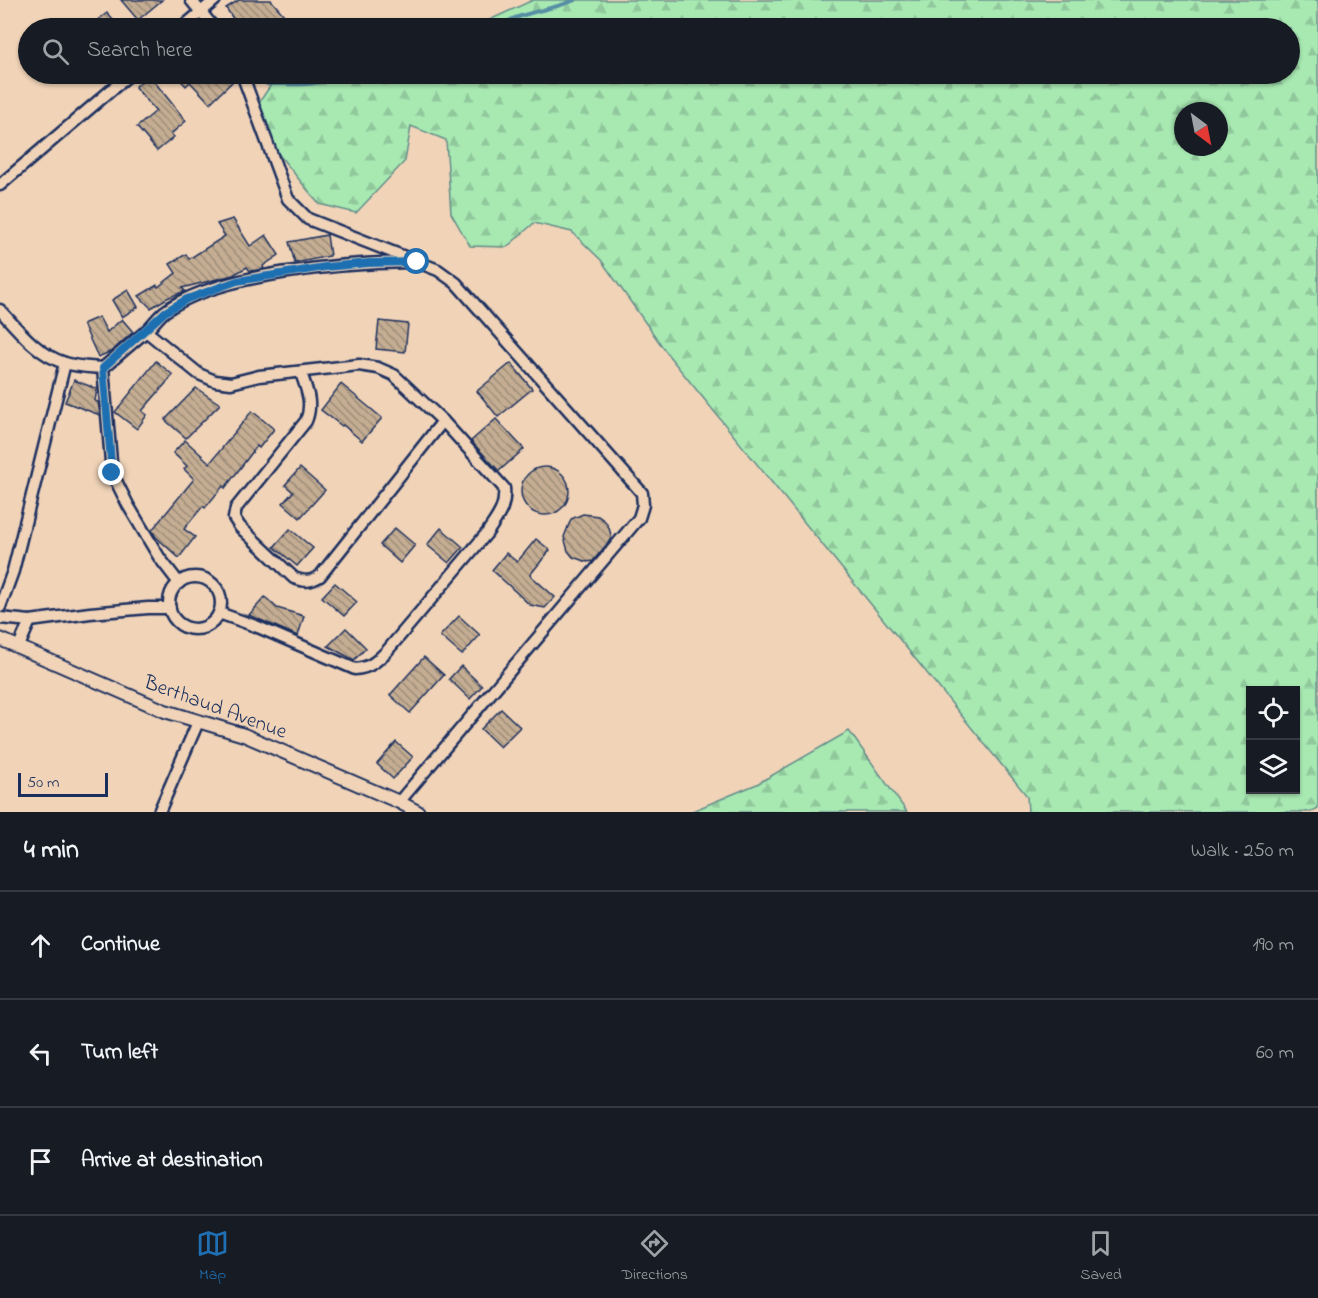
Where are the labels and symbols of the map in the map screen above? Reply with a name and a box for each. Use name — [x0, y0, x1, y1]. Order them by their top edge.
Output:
north arrow — [1174, 102, 1228, 156]
route start — [403, 248, 429, 274]
route end — [98, 459, 124, 485]
street label: Berthaud Avenue — [139, 668, 292, 748]
scale bar — [18, 770, 108, 798]

